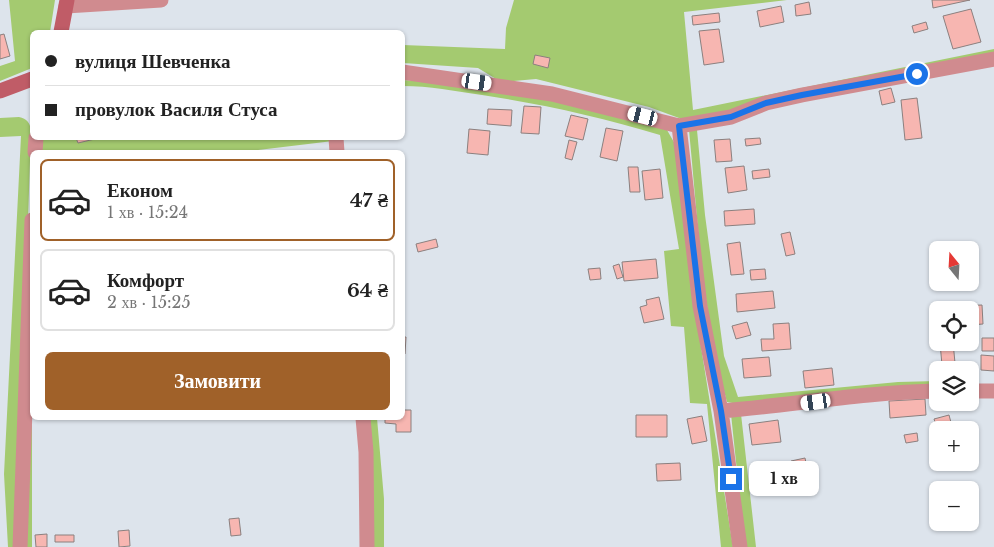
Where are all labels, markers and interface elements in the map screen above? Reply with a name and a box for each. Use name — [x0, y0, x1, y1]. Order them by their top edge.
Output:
text: вулиця Шевченка — [75, 50, 231, 73]
route start — [906, 63, 928, 85]
car — [461, 72, 492, 92]
text: провулок Василя Стуса — [75, 98, 278, 121]
car — [626, 105, 659, 127]
icon: car — [47, 178, 92, 223]
text: Економ — [107, 179, 173, 202]
text: 47 ₴ — [350, 189, 388, 212]
text: 1 хв · 15:24 — [107, 202, 188, 222]
north arrow — [929, 241, 979, 291]
map controls — [929, 241, 979, 531]
icon: car — [47, 268, 92, 313]
text: Комфорт — [107, 269, 184, 292]
text: 64 ₴ — [347, 279, 388, 302]
text: 2 хв · 15:25 — [107, 292, 190, 312]
button: locate — [929, 301, 979, 351]
button: Замовити — [45, 352, 390, 410]
button: layers — [929, 361, 979, 411]
car — [800, 392, 831, 412]
button: + — [929, 421, 979, 471]
callout: 1 хв — [748, 462, 818, 496]
route end — [720, 468, 742, 490]
text: 1 хв — [770, 468, 798, 488]
button: − — [929, 481, 979, 531]

